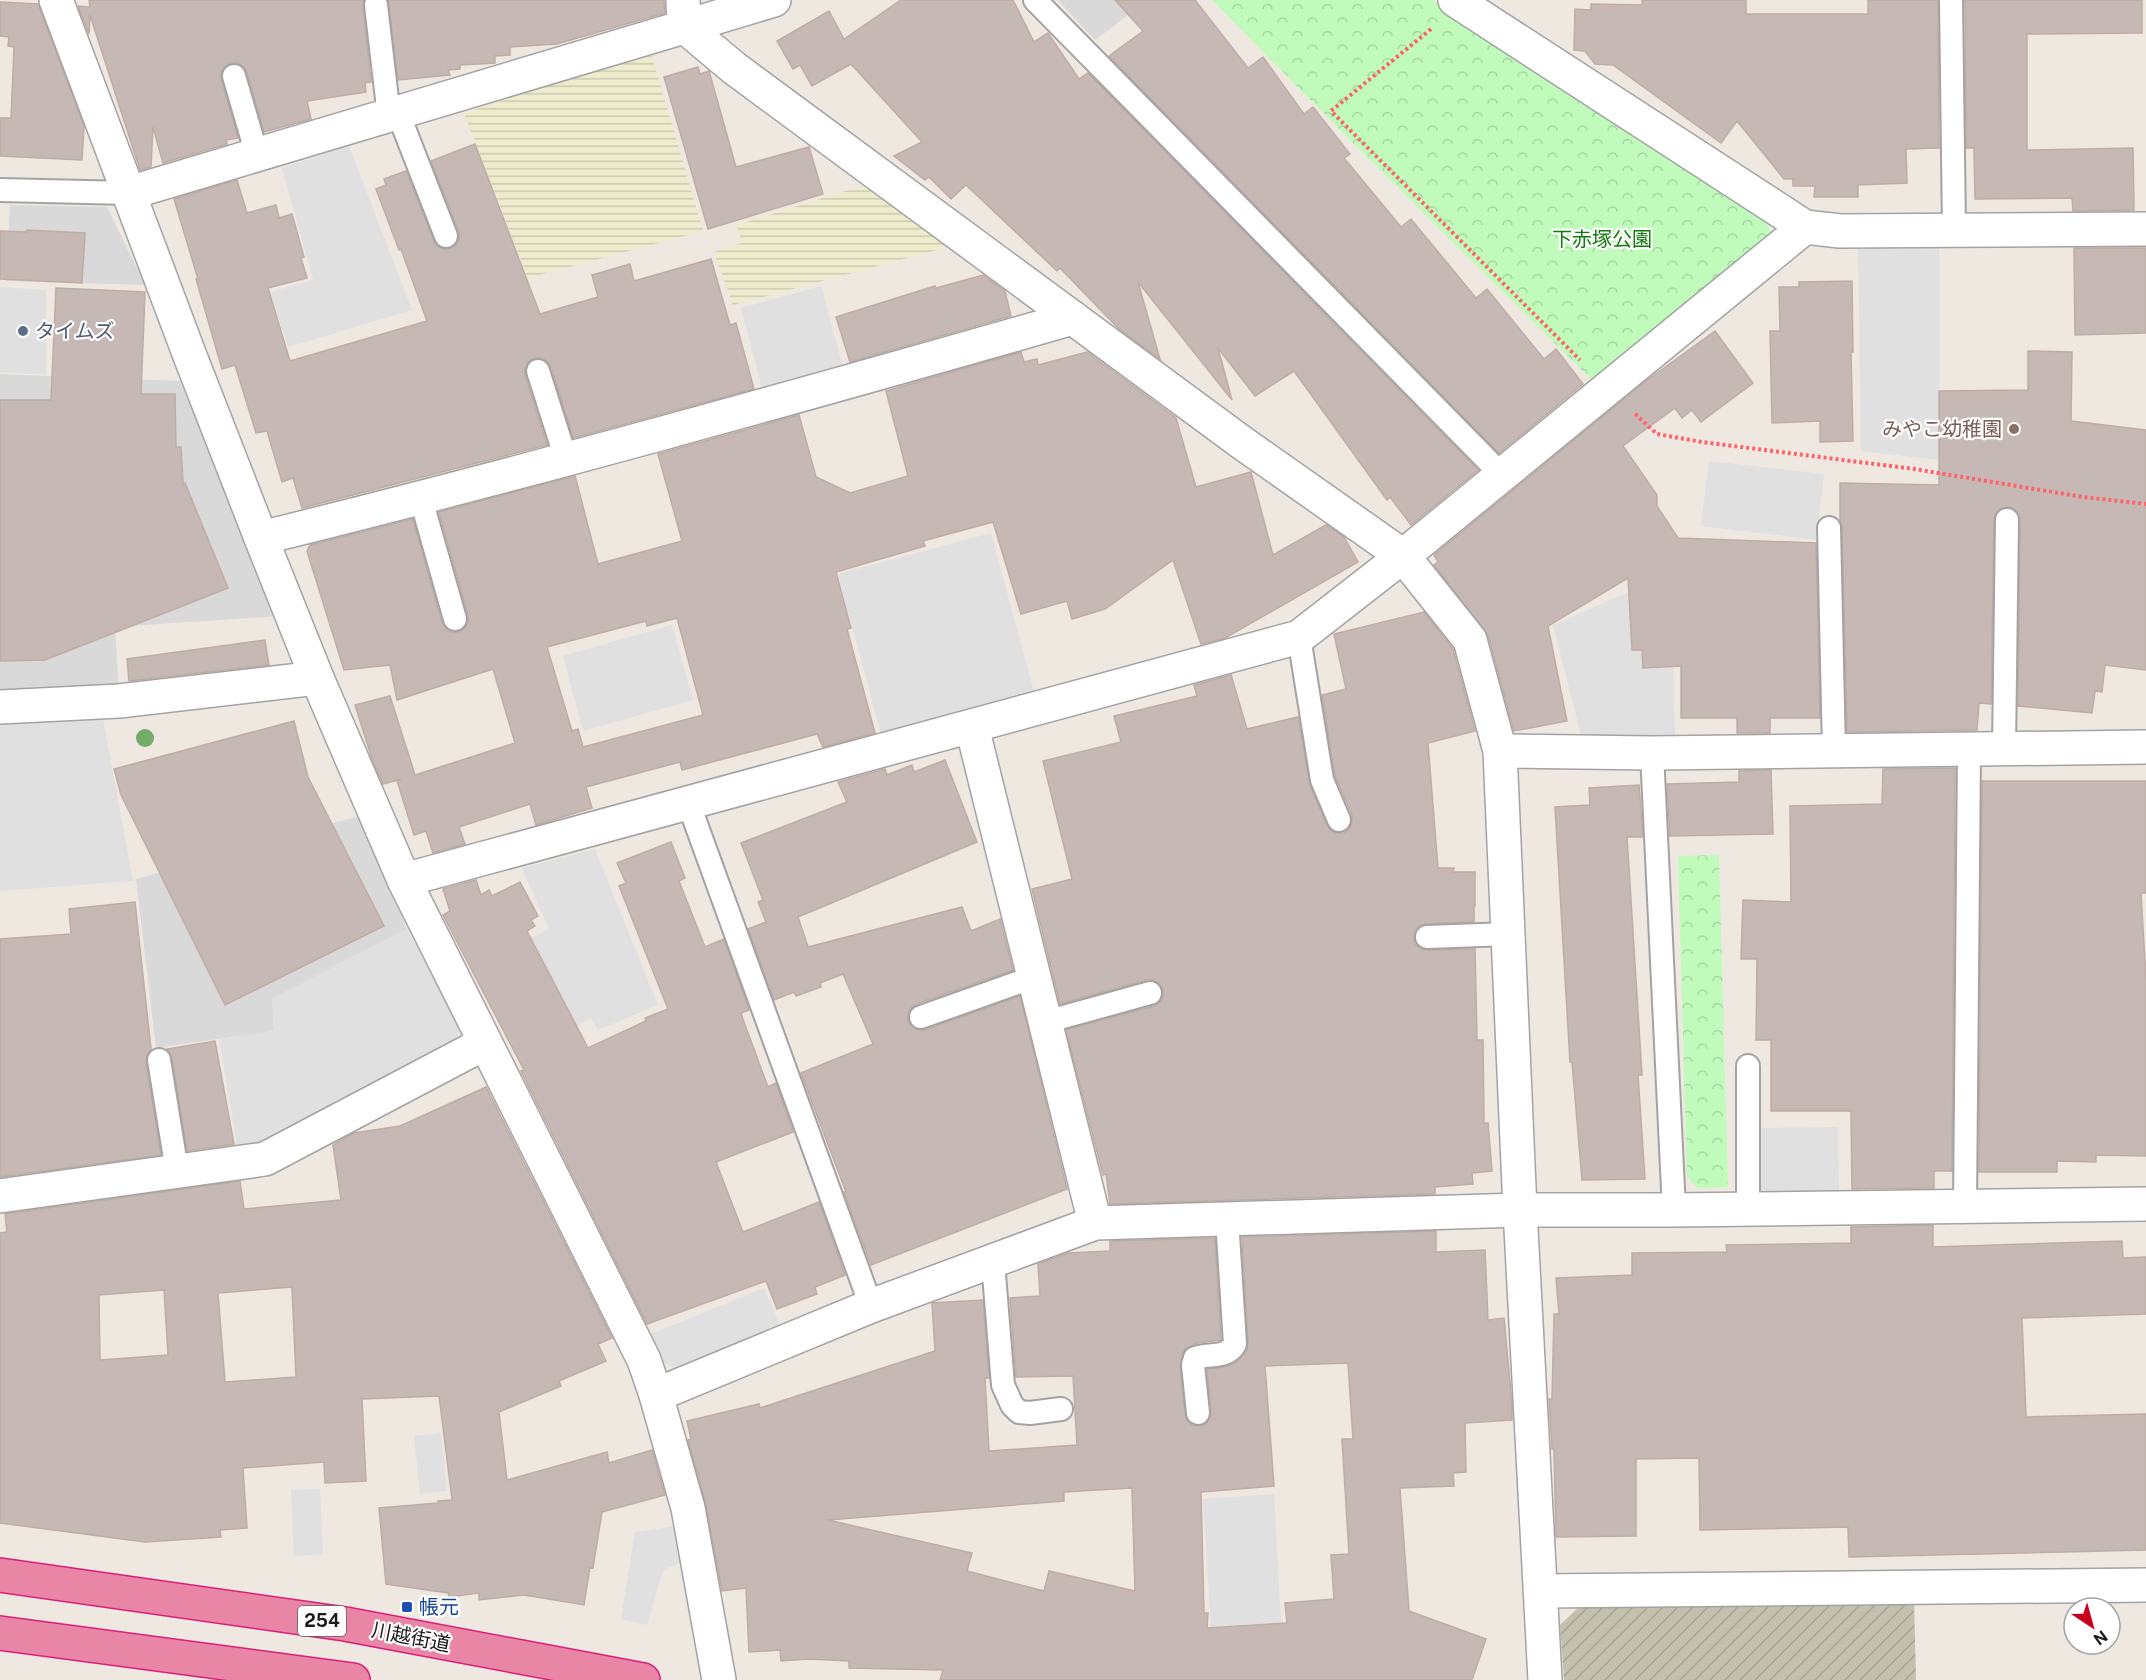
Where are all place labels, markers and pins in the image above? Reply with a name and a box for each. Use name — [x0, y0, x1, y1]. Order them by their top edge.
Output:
place label: タイムズ — [35, 319, 115, 343]
marker: タイムズ — [16, 324, 30, 338]
place label: みやこ幼稚園 — [1882, 417, 2002, 441]
marker: みやこ幼稚園 — [2007, 422, 2021, 436]
place label: 帳元 — [419, 1595, 459, 1619]
marker: 帳元 — [400, 1600, 414, 1614]

